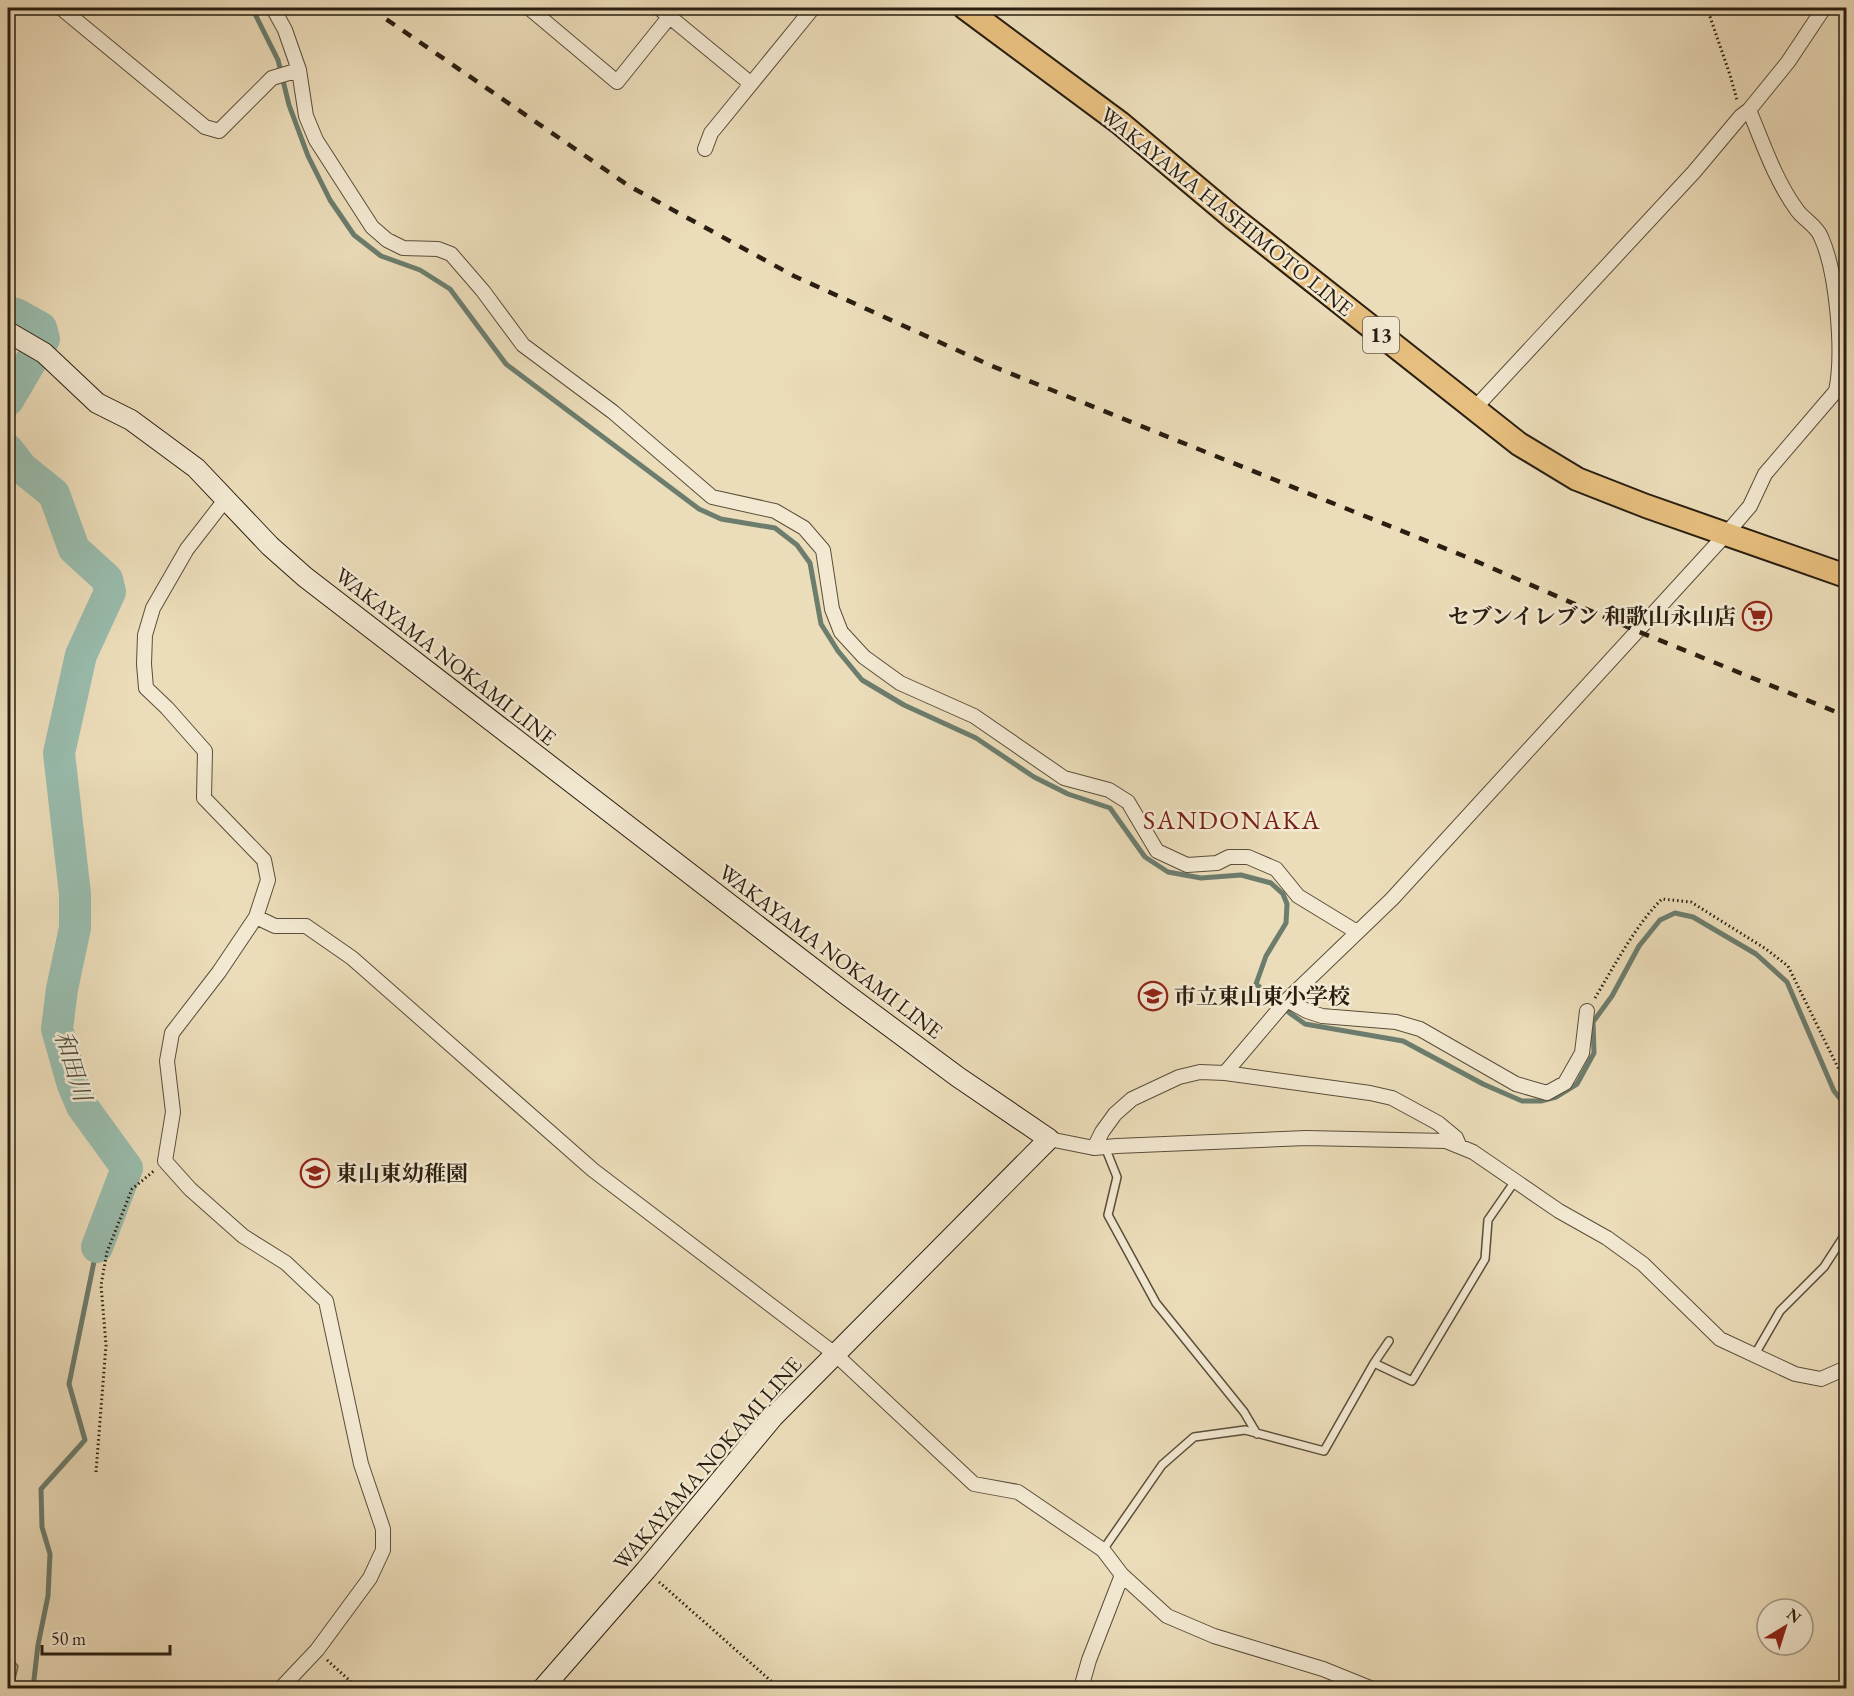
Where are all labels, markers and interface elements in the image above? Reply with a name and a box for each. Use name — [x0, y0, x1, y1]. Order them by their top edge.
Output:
street label: WAKAYAMA HASHIMOTO LINE — [1094, 100, 1359, 323]
road number: 13 — [1363, 317, 1399, 353]
street label: WAKAYAMA NOKAMI LINE — [329, 561, 562, 752]
supermarket icon: セブンイレブン 和歌山永山店 — [1741, 600, 1773, 632]
place label: セブンイレブン 和歌山永山店 — [1448, 602, 1736, 631]
district label: SANDONAKA — [1143, 803, 1321, 837]
street label: WAKAYAMA NOKAMI LINE — [713, 857, 949, 1045]
school or university icon: 市立東山東小学校 — [1137, 980, 1169, 1012]
place label: 市立東山東小学校 — [1174, 982, 1350, 1011]
water label: 和田川 — [48, 1027, 100, 1108]
school or university icon: 東山東幼稚園 — [299, 1157, 331, 1189]
place label: 東山東幼稚園 — [336, 1159, 468, 1188]
street label: WAKAYAMA NOKAMI LINE — [607, 1351, 808, 1576]
north arrow — [1755, 1597, 1815, 1657]
text: N — [1782, 1603, 1806, 1628]
scale bar — [42, 1618, 170, 1656]
text: 50 m — [51, 1627, 86, 1650]

